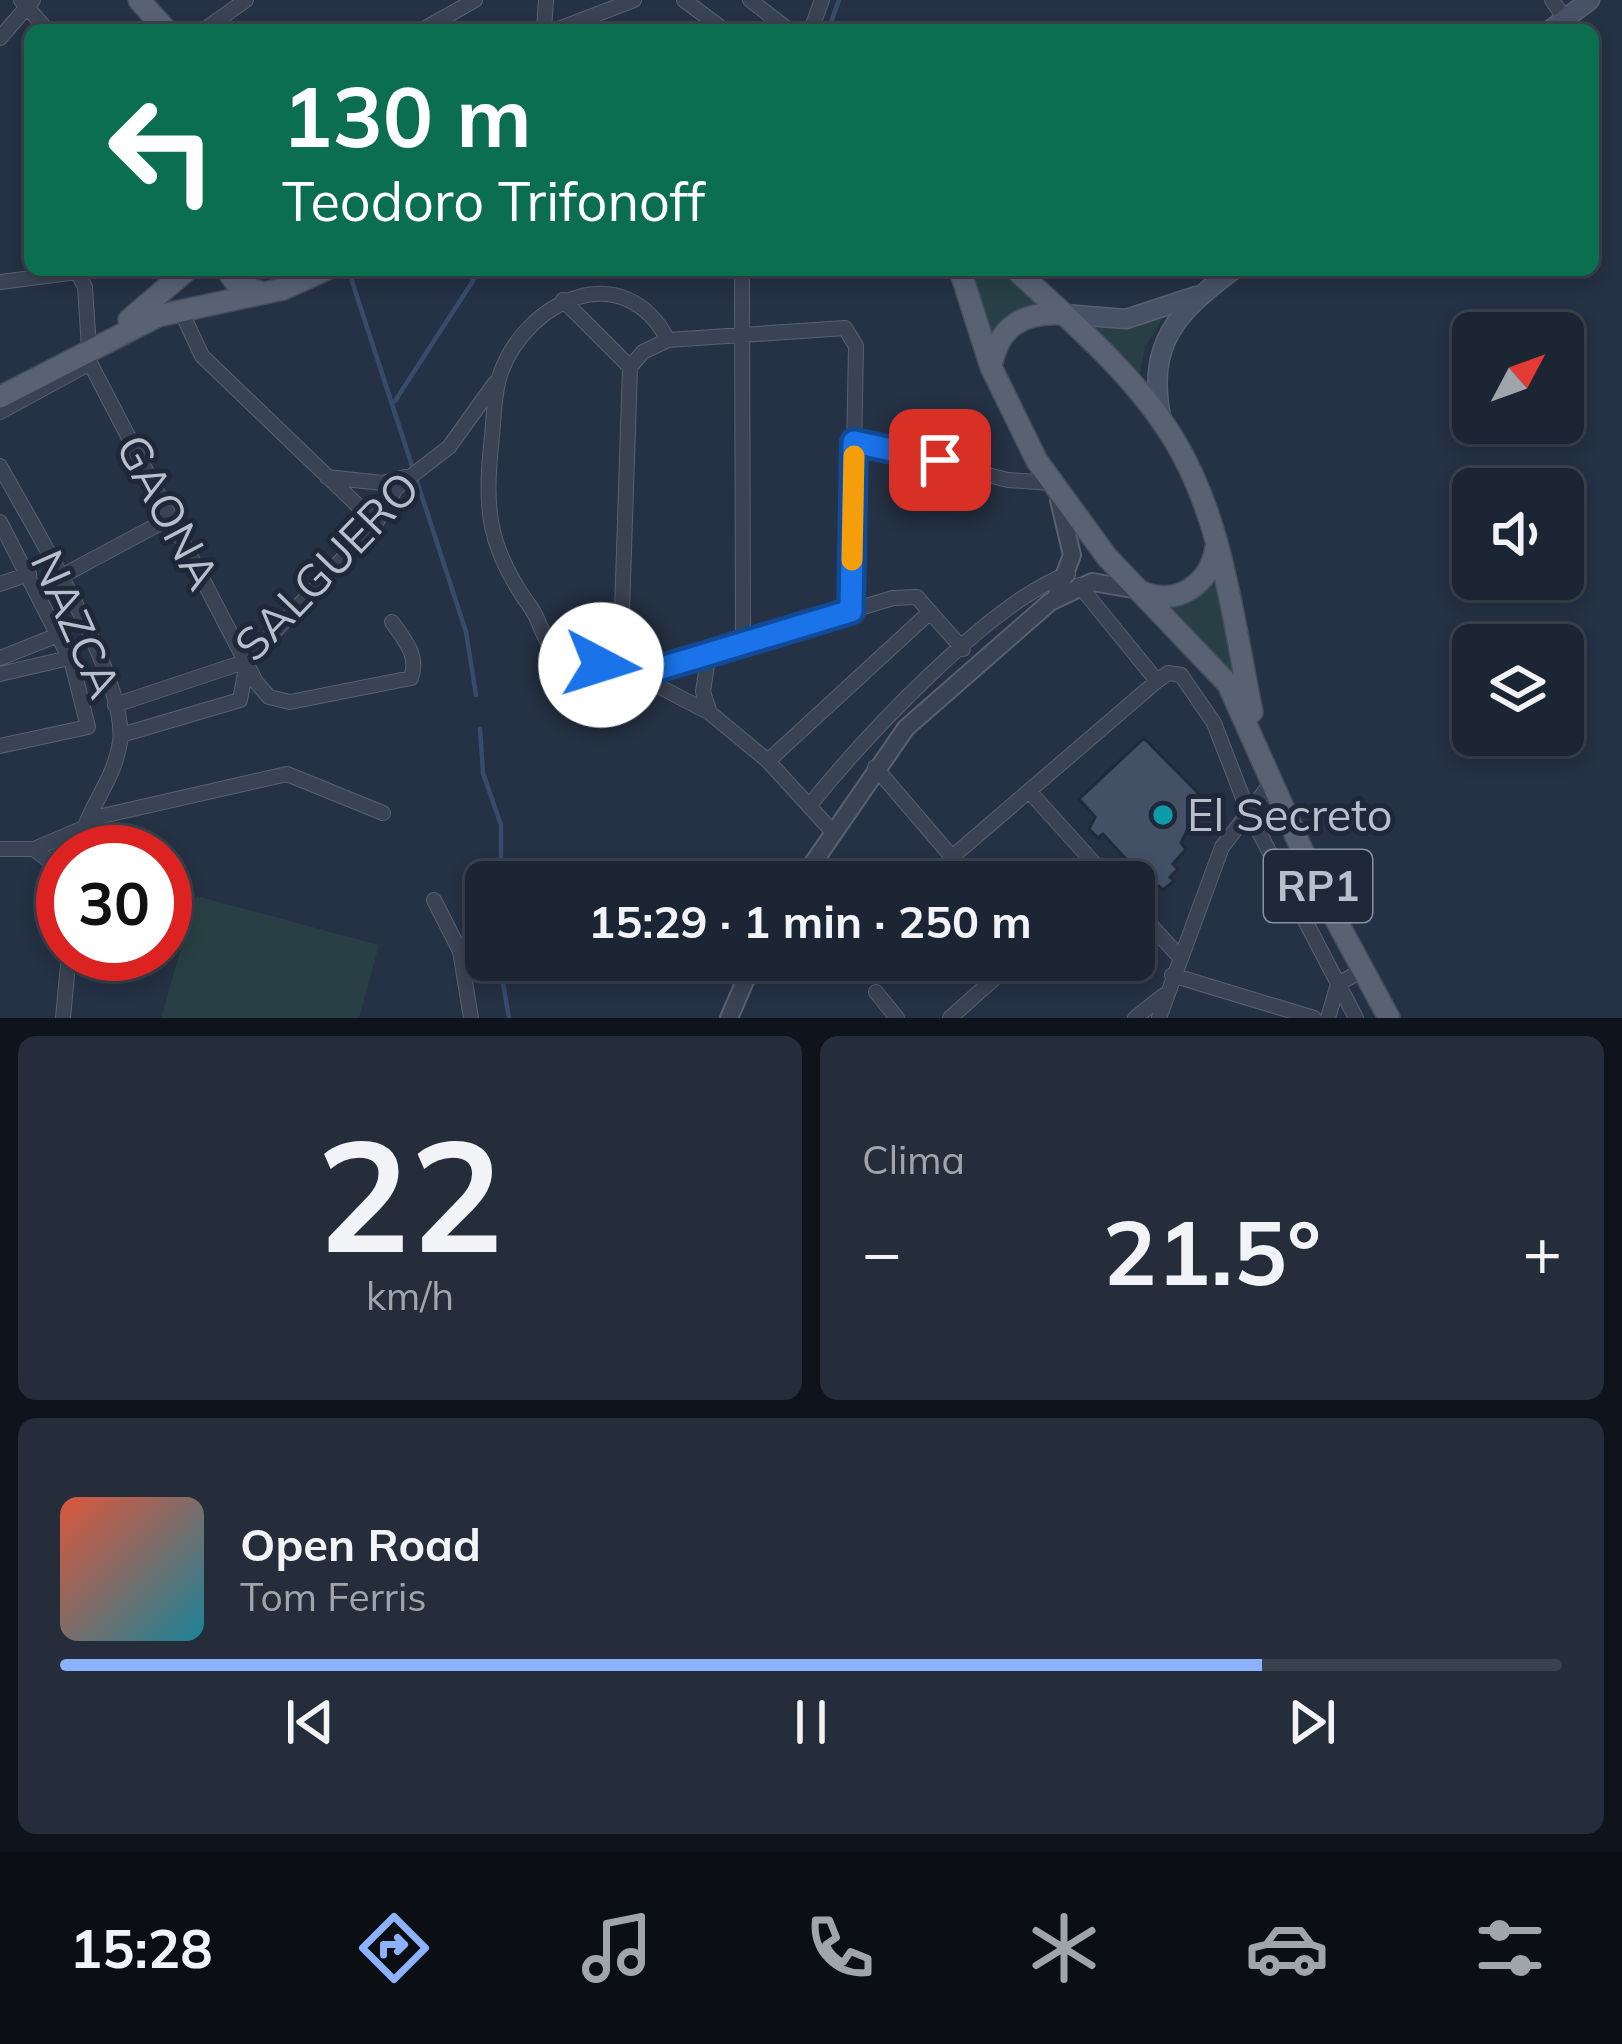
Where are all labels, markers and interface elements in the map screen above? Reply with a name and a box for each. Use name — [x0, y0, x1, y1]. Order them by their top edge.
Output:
text: 130 m — [282, 63, 532, 168]
icon: left — [84, 72, 240, 228]
text: Teodoro Trifonoff — [282, 167, 705, 235]
north arrow — [1452, 312, 1584, 444]
map controls — [1452, 312, 1584, 756]
pin — [889, 409, 991, 511]
street label: GAONA — [105, 425, 233, 598]
icon: arrive — [907, 427, 973, 493]
street label: SALGUERO — [222, 459, 430, 672]
button: sound — [1452, 468, 1584, 600]
street label: NAZCA — [20, 541, 134, 706]
position arrow — [538, 602, 664, 728]
button: layers — [1452, 624, 1584, 756]
place label: El Secreto — [1187, 786, 1392, 842]
marker: El Secreto — [1150, 802, 1176, 828]
speed limit sign: 30 — [36, 825, 192, 981]
road number: RP1 — [1264, 850, 1372, 922]
text: 15:29 · 1 min · 250 m — [588, 893, 1032, 949]
text: 22 — [316, 1095, 504, 1291]
text: Clima — [862, 1135, 965, 1184]
text: 21.5° — [1103, 1195, 1321, 1308]
text: − — [862, 1210, 902, 1293]
text: + — [1522, 1210, 1562, 1293]
text: km/h — [366, 1271, 454, 1320]
text: Open Road — [240, 1516, 481, 1572]
text: Tom Ferris — [240, 1572, 427, 1621]
icon: previous — [277, 1689, 343, 1755]
icon: pause — [778, 1689, 844, 1755]
icon: next — [1279, 1689, 1345, 1755]
icon: directions — [352, 1906, 436, 1990]
icon: music — [575, 1906, 659, 1990]
icon: phone — [798, 1906, 882, 1990]
icon: climate — [1022, 1906, 1106, 1990]
icon: car — [1245, 1906, 1329, 1990]
icon: filters — [1468, 1906, 1552, 1990]
text: 15:28 — [70, 1914, 213, 1982]

